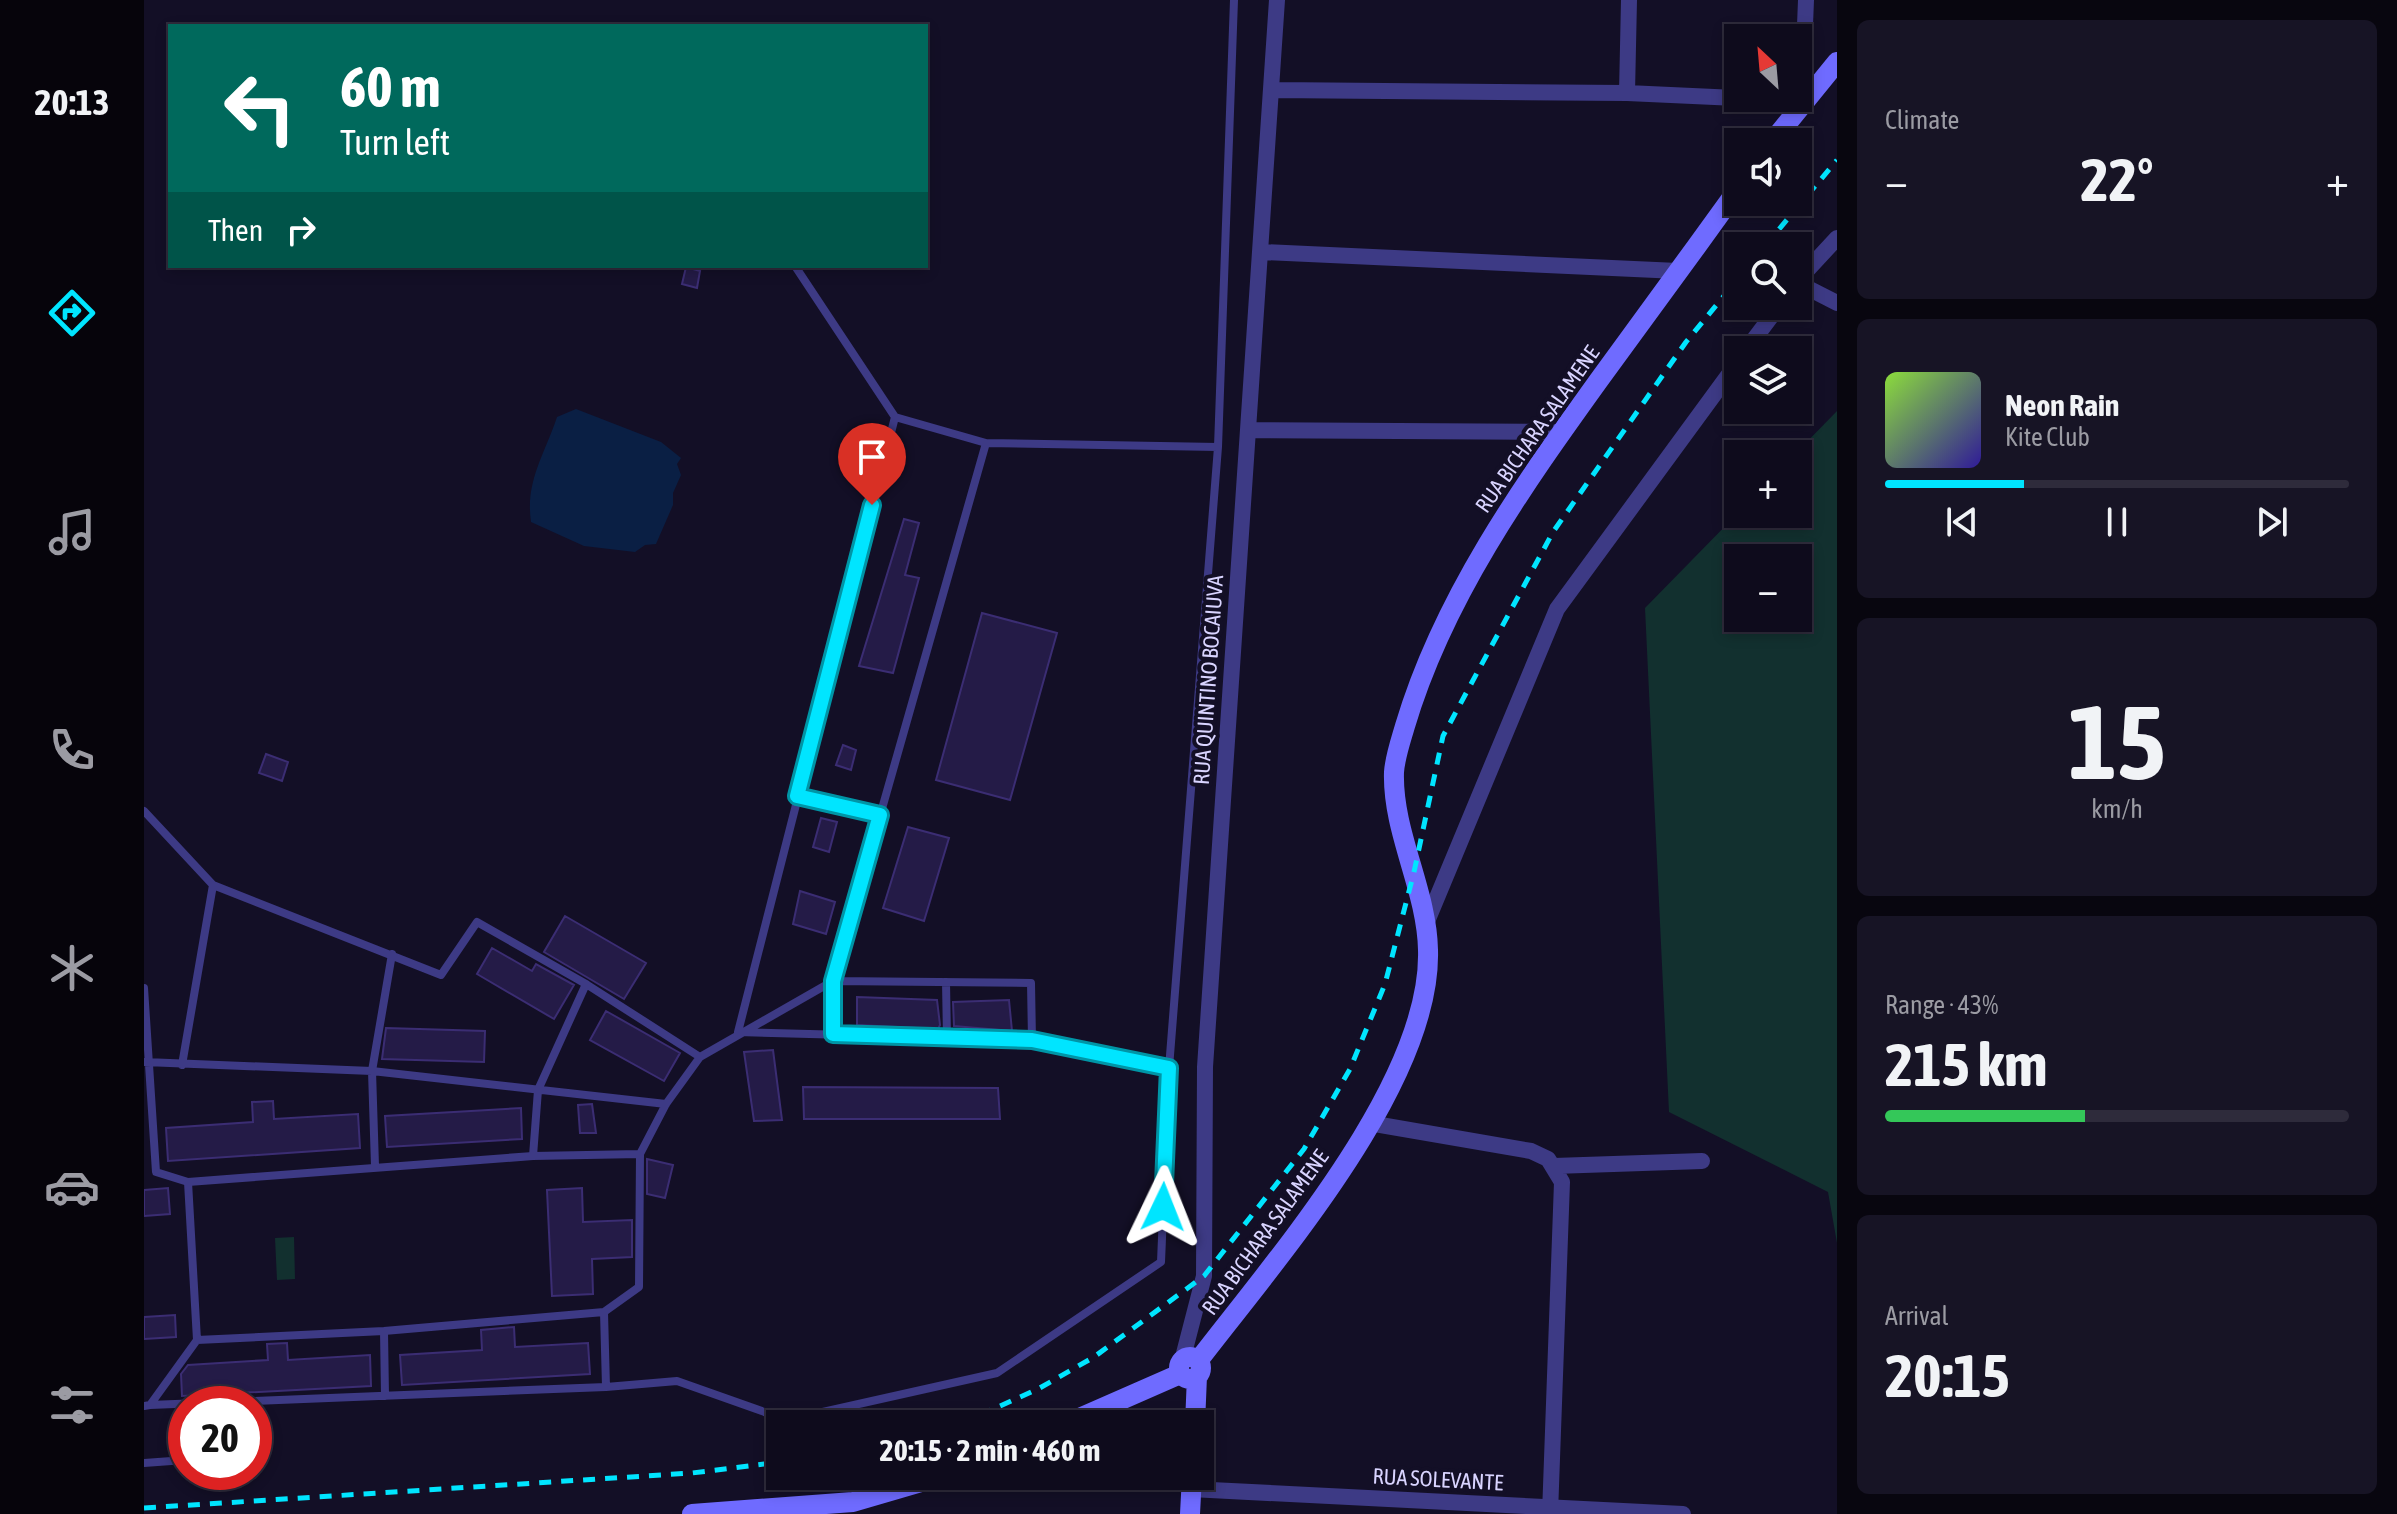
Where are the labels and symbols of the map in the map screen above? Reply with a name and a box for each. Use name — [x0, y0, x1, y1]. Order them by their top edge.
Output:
north arrow — [1724, 24, 1812, 112]
street label: RUA BICHARA SALAMENE — [1470, 340, 1605, 517]
pin — [838, 423, 906, 505]
street label: RUA QUINTINO BOCAIUVA — [1188, 574, 1228, 786]
street label: RUA BICHARA SALAMENE — [1196, 1144, 1334, 1320]
position arrow — [1121, 1165, 1205, 1249]
speed limit sign: 20 — [168, 1386, 272, 1490]
street label: RUA SOLEVANTE — [1372, 1463, 1505, 1495]

